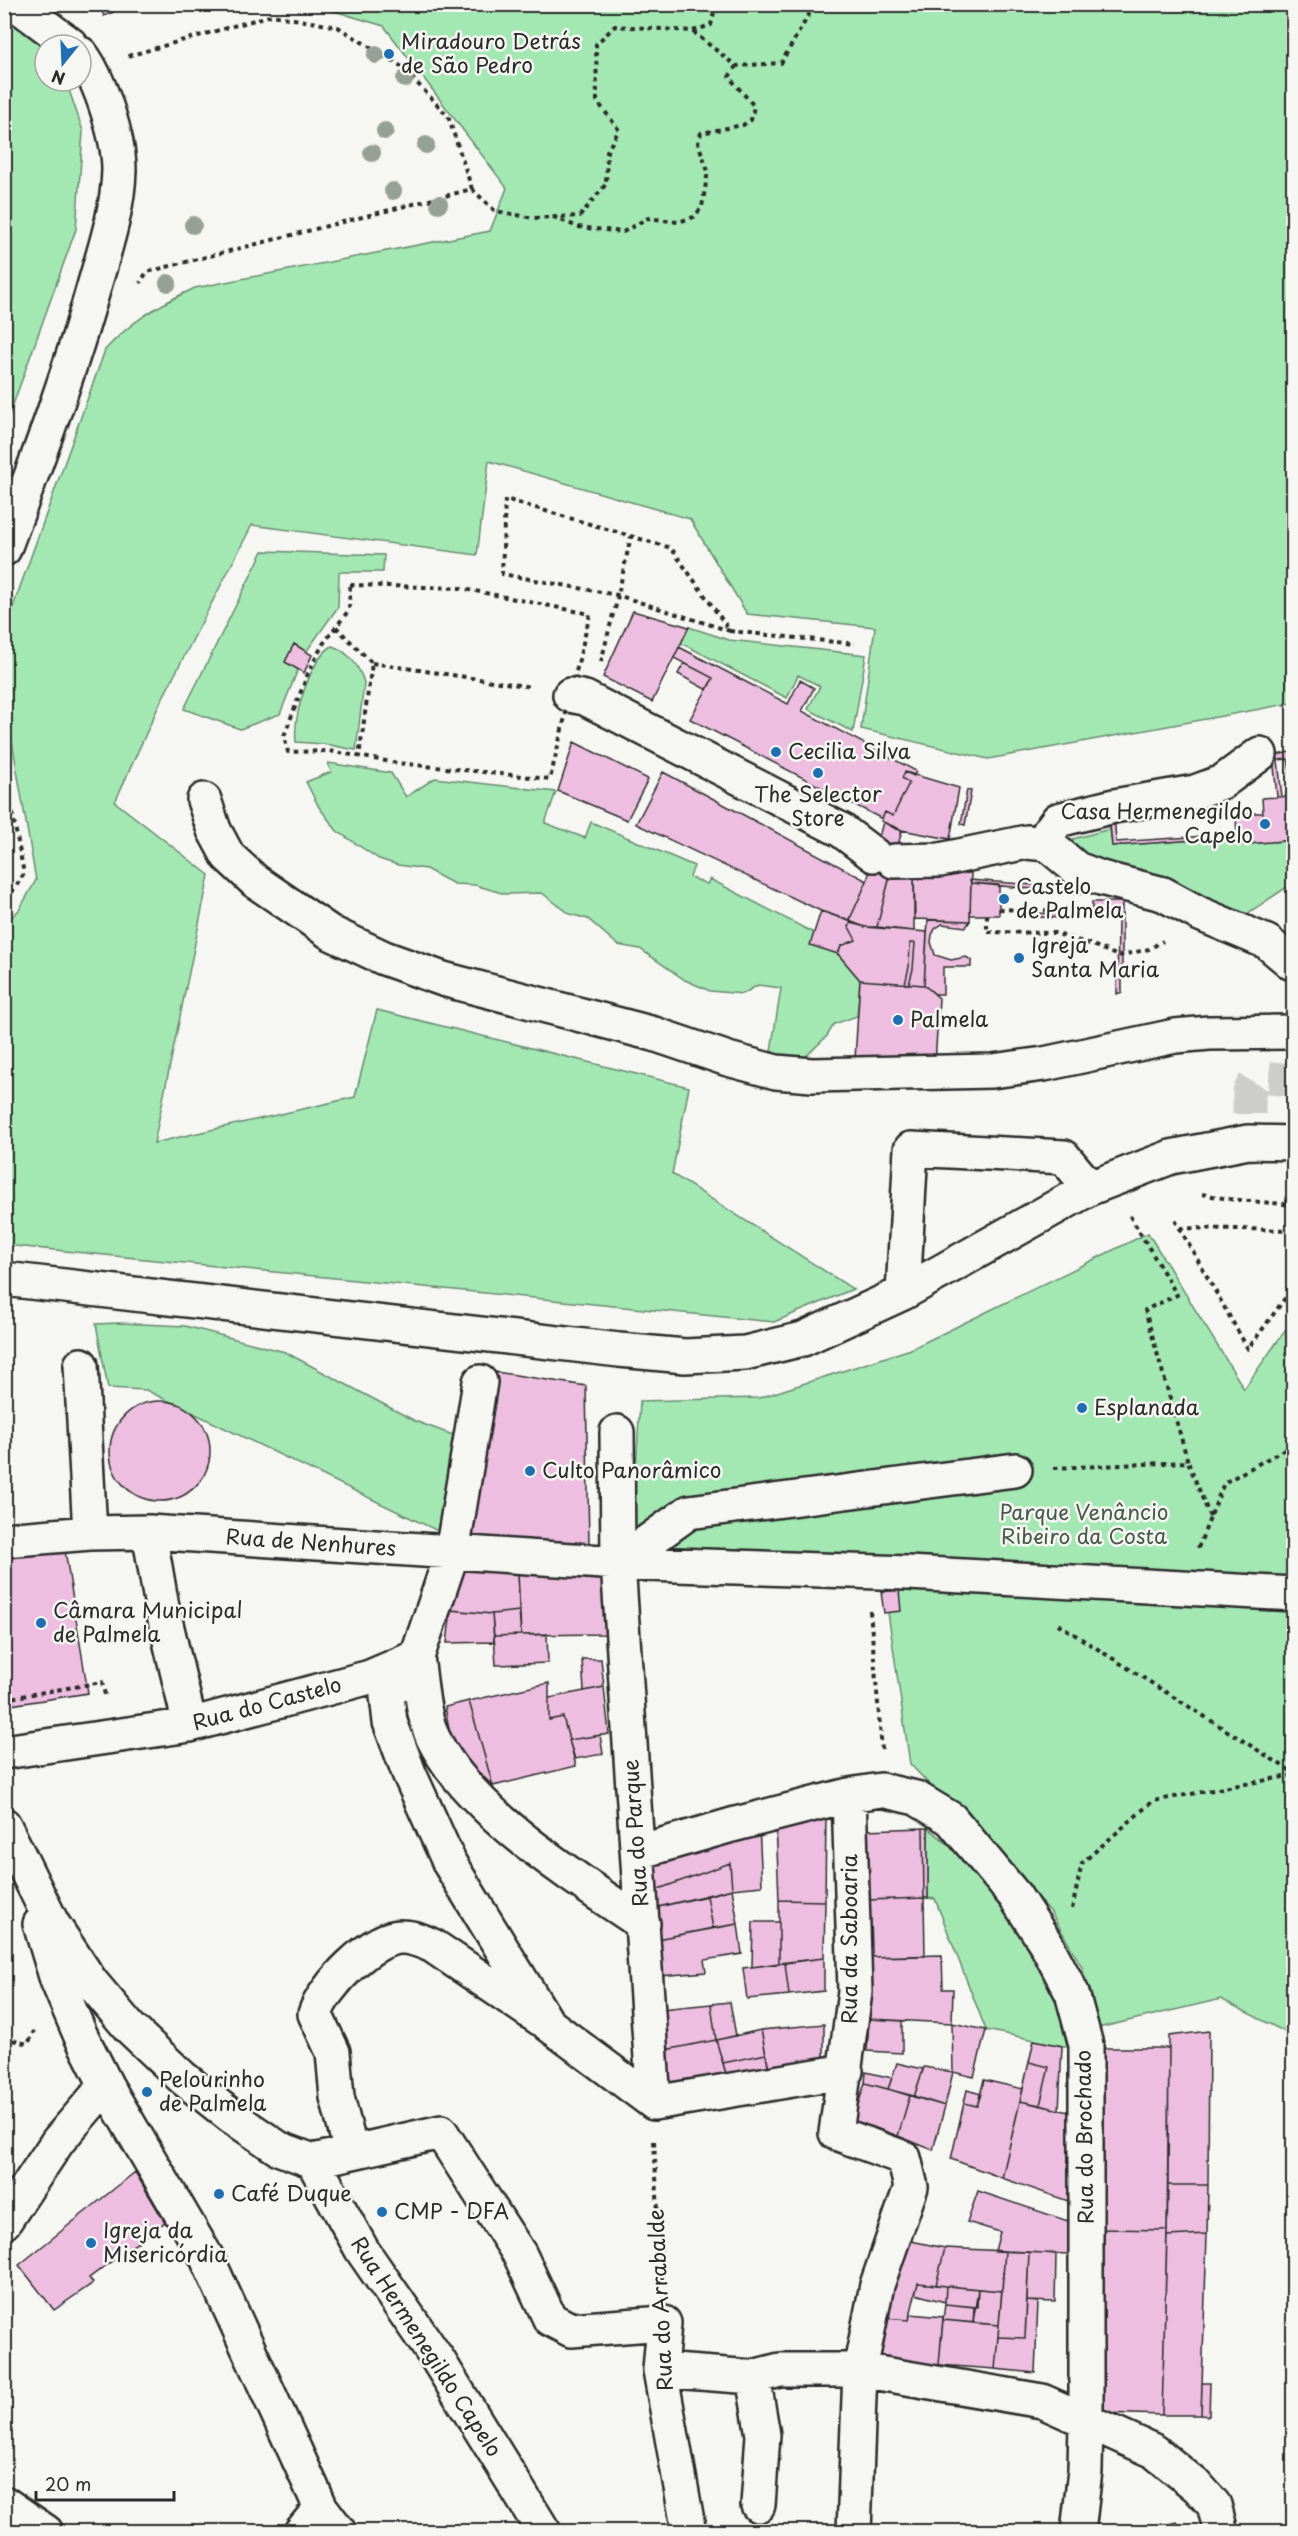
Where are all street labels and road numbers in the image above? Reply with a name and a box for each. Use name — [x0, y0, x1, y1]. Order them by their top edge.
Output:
street label: Rua de Nenhures — [225, 1519, 397, 1563]
street label: Rua do Castelo — [188, 1667, 344, 1737]
street label: Rua do Parque — [613, 1758, 655, 1908]
street label: Rua da Saboaria — [832, 1853, 864, 2024]
street label: Rua do Brochado — [1065, 2050, 1101, 2224]
street label: Rua do Arrabalde — [638, 2208, 680, 2392]
street label: Rua Hermenegildo Capelo — [344, 2229, 511, 2462]

